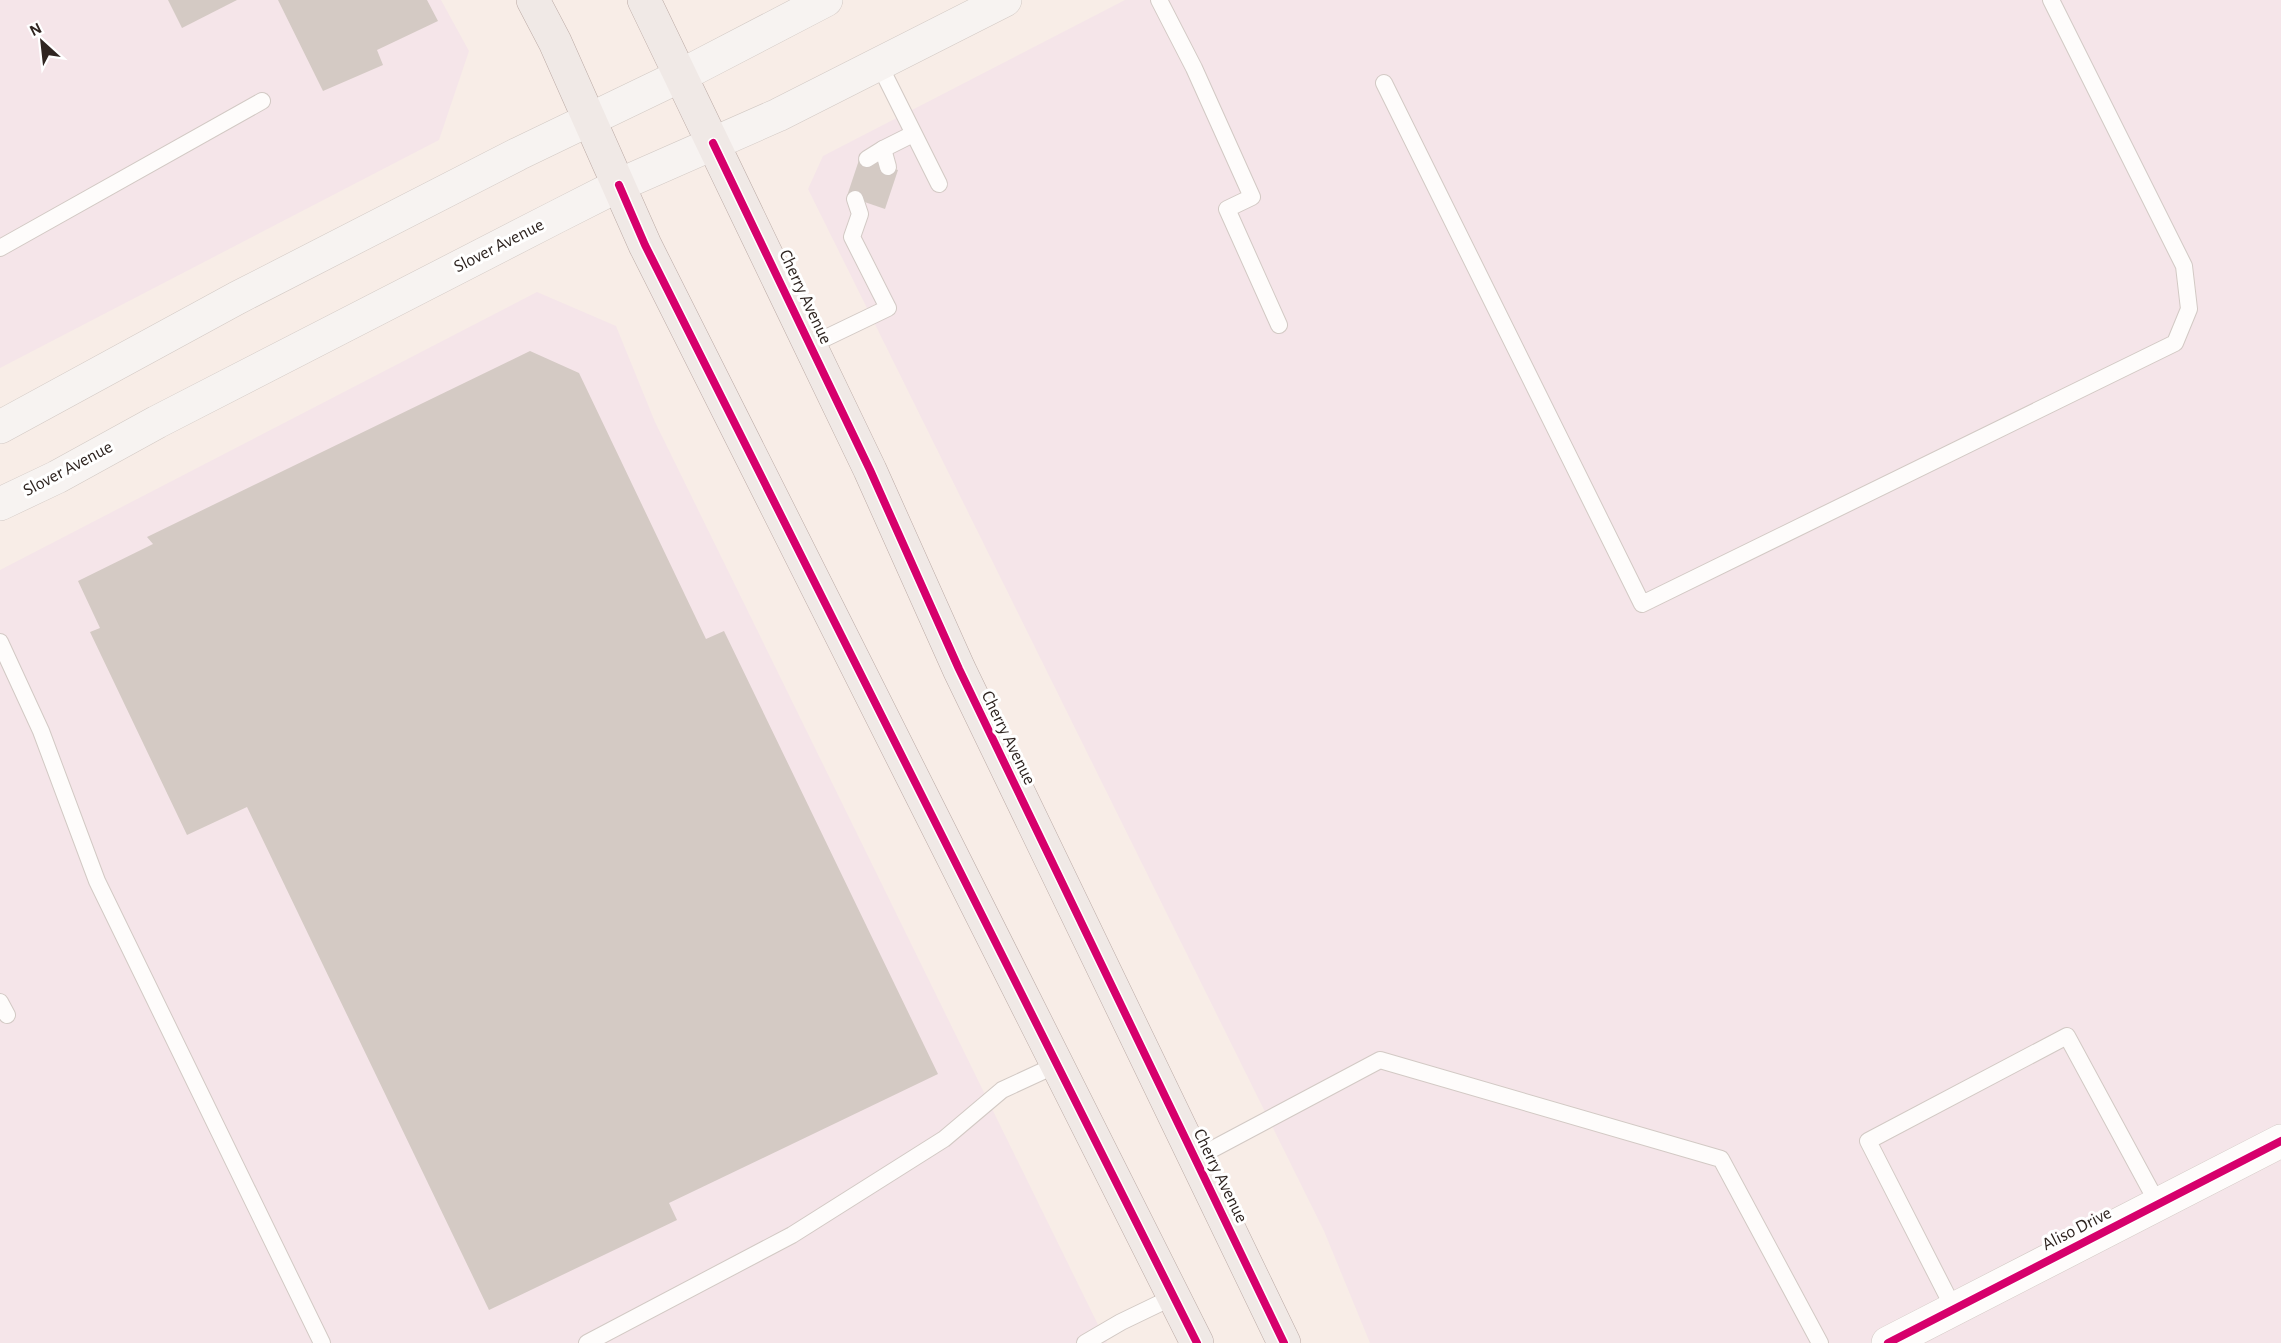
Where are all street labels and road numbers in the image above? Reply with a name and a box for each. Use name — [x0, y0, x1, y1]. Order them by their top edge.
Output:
street label: Slover Avenue — [451, 216, 547, 276]
street label: Cherry Avenue — [775, 247, 835, 347]
street label: Slover Avenue — [20, 438, 116, 500]
street label: Cherry Avenue — [978, 688, 1038, 788]
street label: Cherry Avenue — [1190, 1126, 1250, 1226]
street label: Aliso Drive — [2039, 1204, 2115, 1254]

